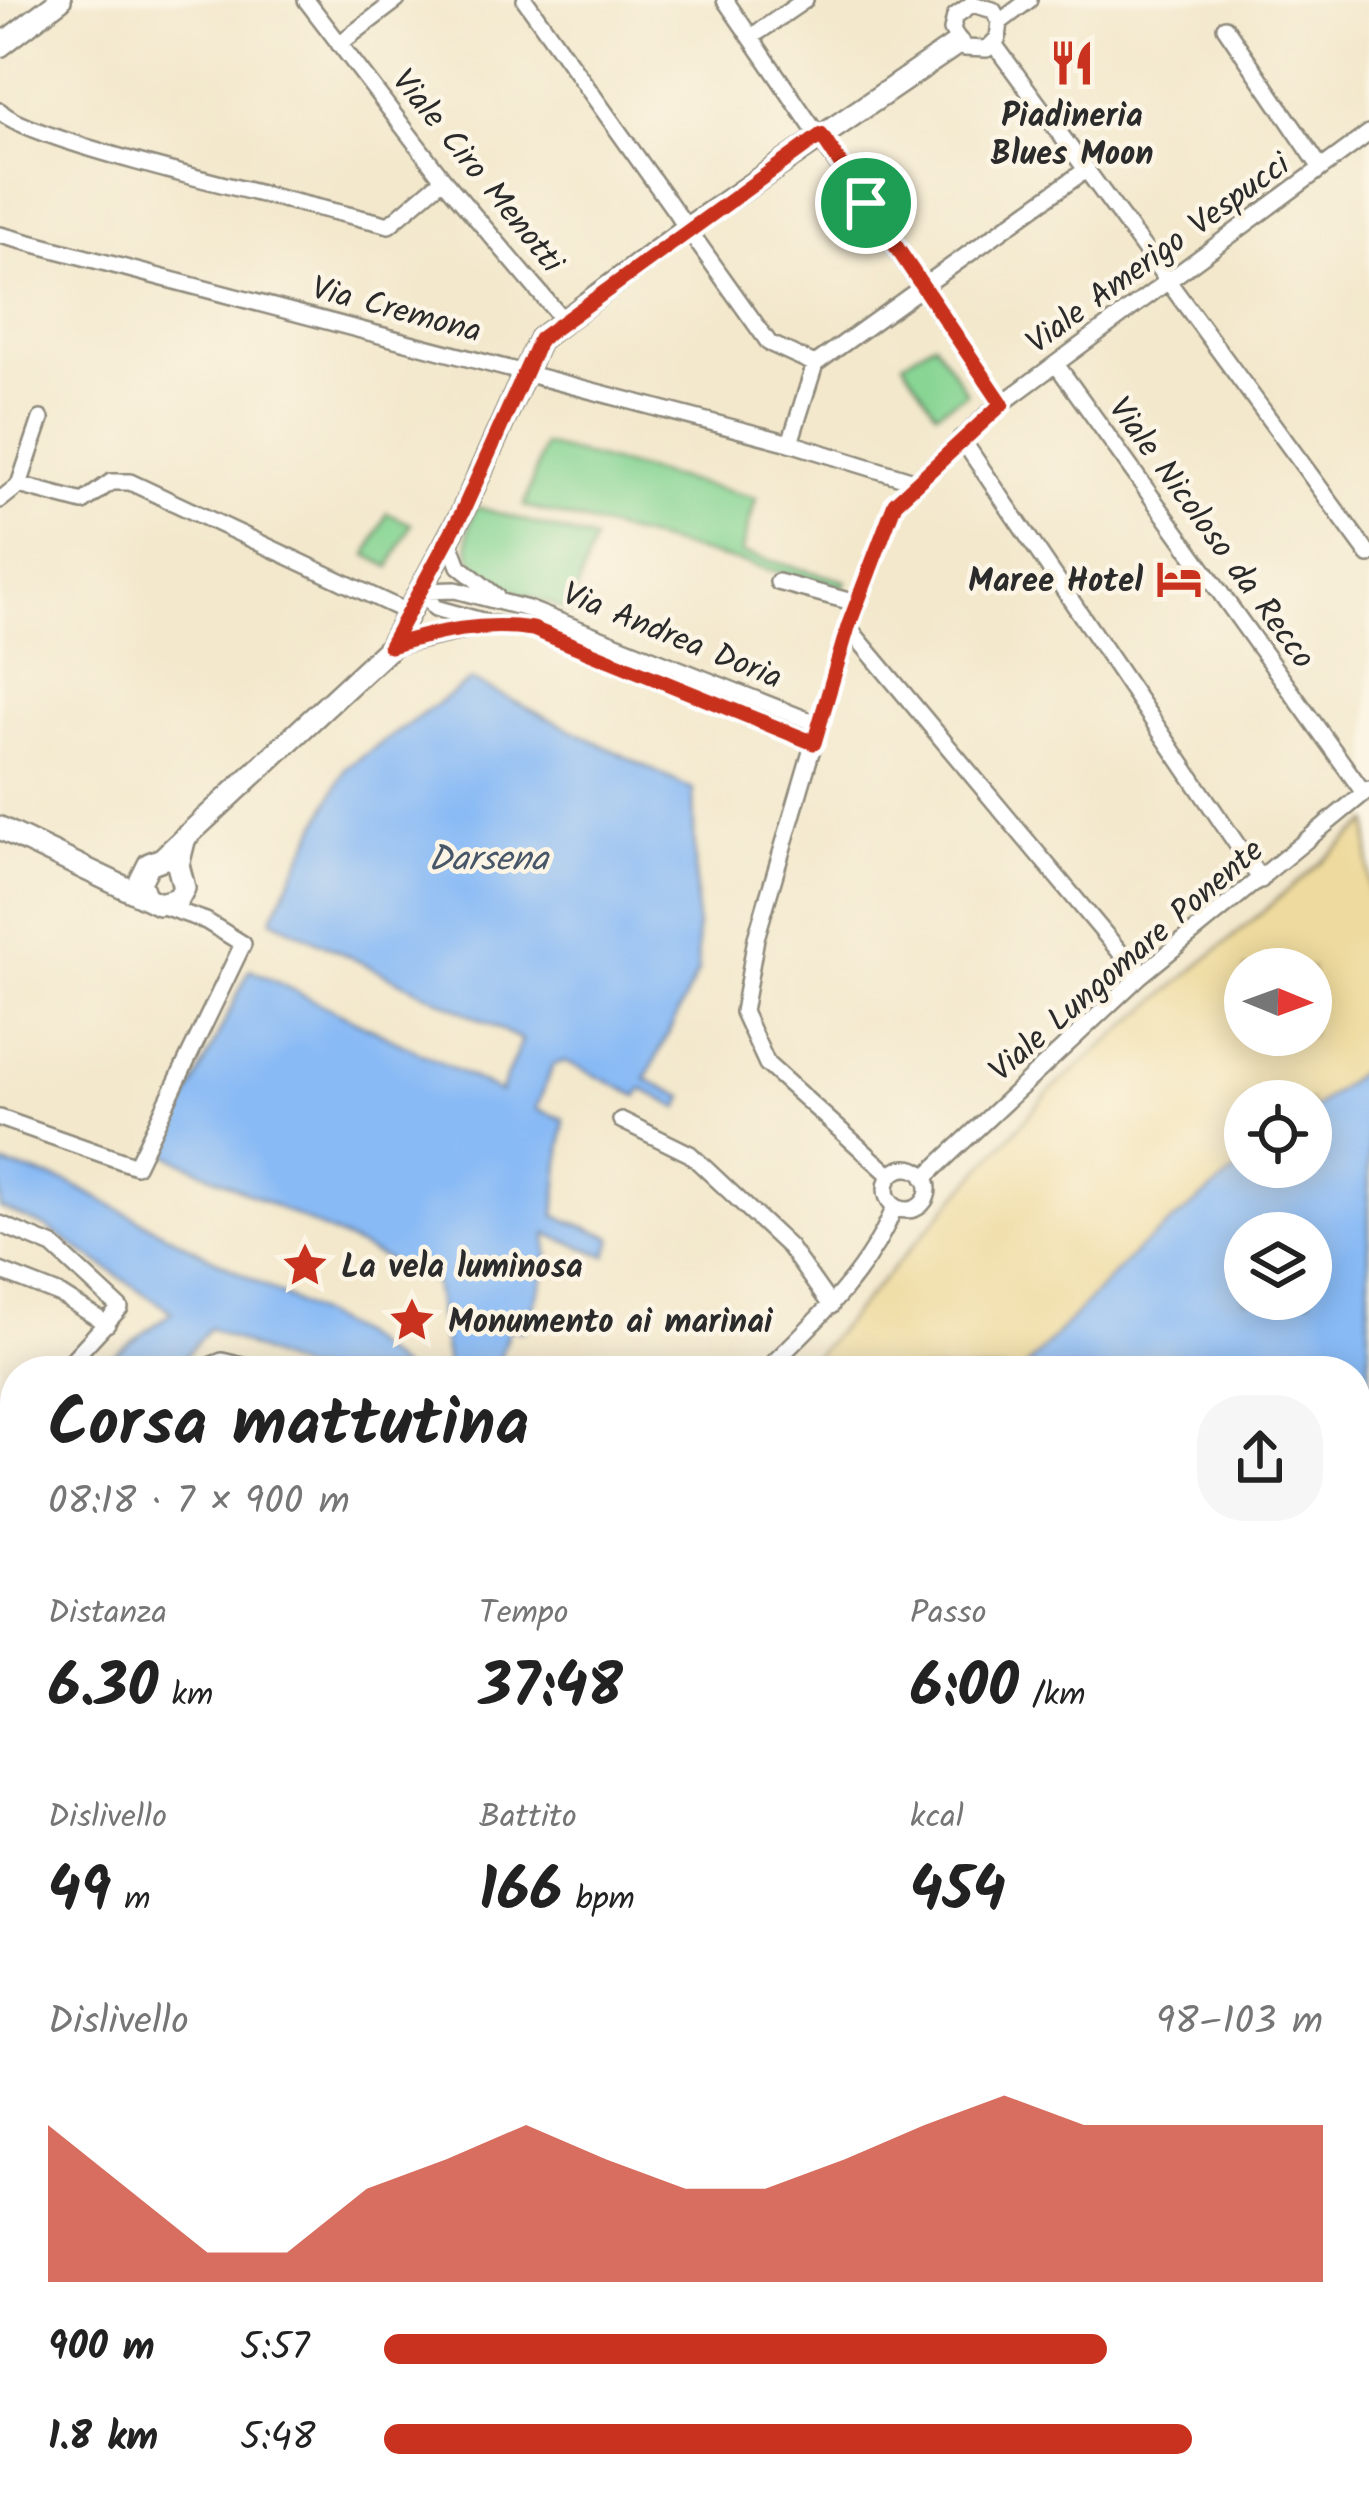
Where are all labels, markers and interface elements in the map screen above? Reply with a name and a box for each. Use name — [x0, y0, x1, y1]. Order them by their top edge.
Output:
restaurant icon: Piadineria Blues Moon — [1047, 38, 1097, 88]
street label: Viale Ciro Menotti — [377, 58, 576, 287]
place label: Piadineria Blues Moon — [991, 91, 1153, 182]
street label: Viale Amerigo Vespucci — [1016, 140, 1303, 369]
pin — [815, 152, 917, 254]
icon: arrive — [833, 170, 899, 236]
street label: Via Cremona — [305, 263, 487, 359]
street label: Viale Nicoloso da Recco — [1093, 387, 1327, 681]
hotel icon: Maree Hotel — [1154, 554, 1204, 604]
place label: Maree Hotel — [968, 556, 1143, 609]
street label: Via Andrea Doria — [554, 569, 790, 705]
street label: Viale Lungomare Ponente — [978, 827, 1277, 1097]
water label: Darsena — [428, 832, 550, 889]
north arrow — [1224, 948, 1332, 1056]
map controls — [1224, 948, 1332, 1320]
button: locate — [1224, 1080, 1332, 1188]
button: layers — [1224, 1212, 1332, 1320]
place icon: La vela luminosa — [280, 1240, 330, 1290]
place label: La vela luminosa — [341, 1242, 583, 1295]
place icon: Monumento ai marinai — [387, 1295, 437, 1345]
place label: Monumento ai marinai — [448, 1297, 774, 1350]
text: Corsa mattutina — [48, 1374, 529, 1479]
button: share — [1197, 1395, 1323, 1521]
text: 08:18 · 7 × 900 m — [48, 1472, 350, 1534]
text: Distanza — [48, 1588, 167, 1641]
text: Tempo — [479, 1588, 569, 1641]
text: Passo — [910, 1588, 986, 1641]
text: 6.30 — [48, 1641, 158, 1737]
text: 37:48 — [479, 1641, 623, 1737]
text: 6:00 — [910, 1641, 1019, 1737]
text: km — [158, 1670, 213, 1723]
text: /km — [1019, 1670, 1086, 1723]
text: Dislivello — [48, 1792, 167, 1845]
text: Battito — [479, 1792, 577, 1845]
text: kcal — [910, 1792, 964, 1845]
text: 49 — [48, 1845, 111, 1941]
text: 166 — [479, 1845, 562, 1941]
text: 454 — [910, 1845, 1006, 1941]
text: m — [111, 1874, 151, 1927]
text: bpm — [562, 1874, 635, 1927]
text: Dislivello — [48, 1992, 189, 2054]
text: 98–103 m — [1156, 1992, 1323, 2054]
text: 900 m — [48, 2318, 155, 2380]
text: 5:57 — [240, 2318, 309, 2380]
text: 1.8 km — [48, 2408, 158, 2470]
text: 5:48 — [240, 2408, 316, 2470]

